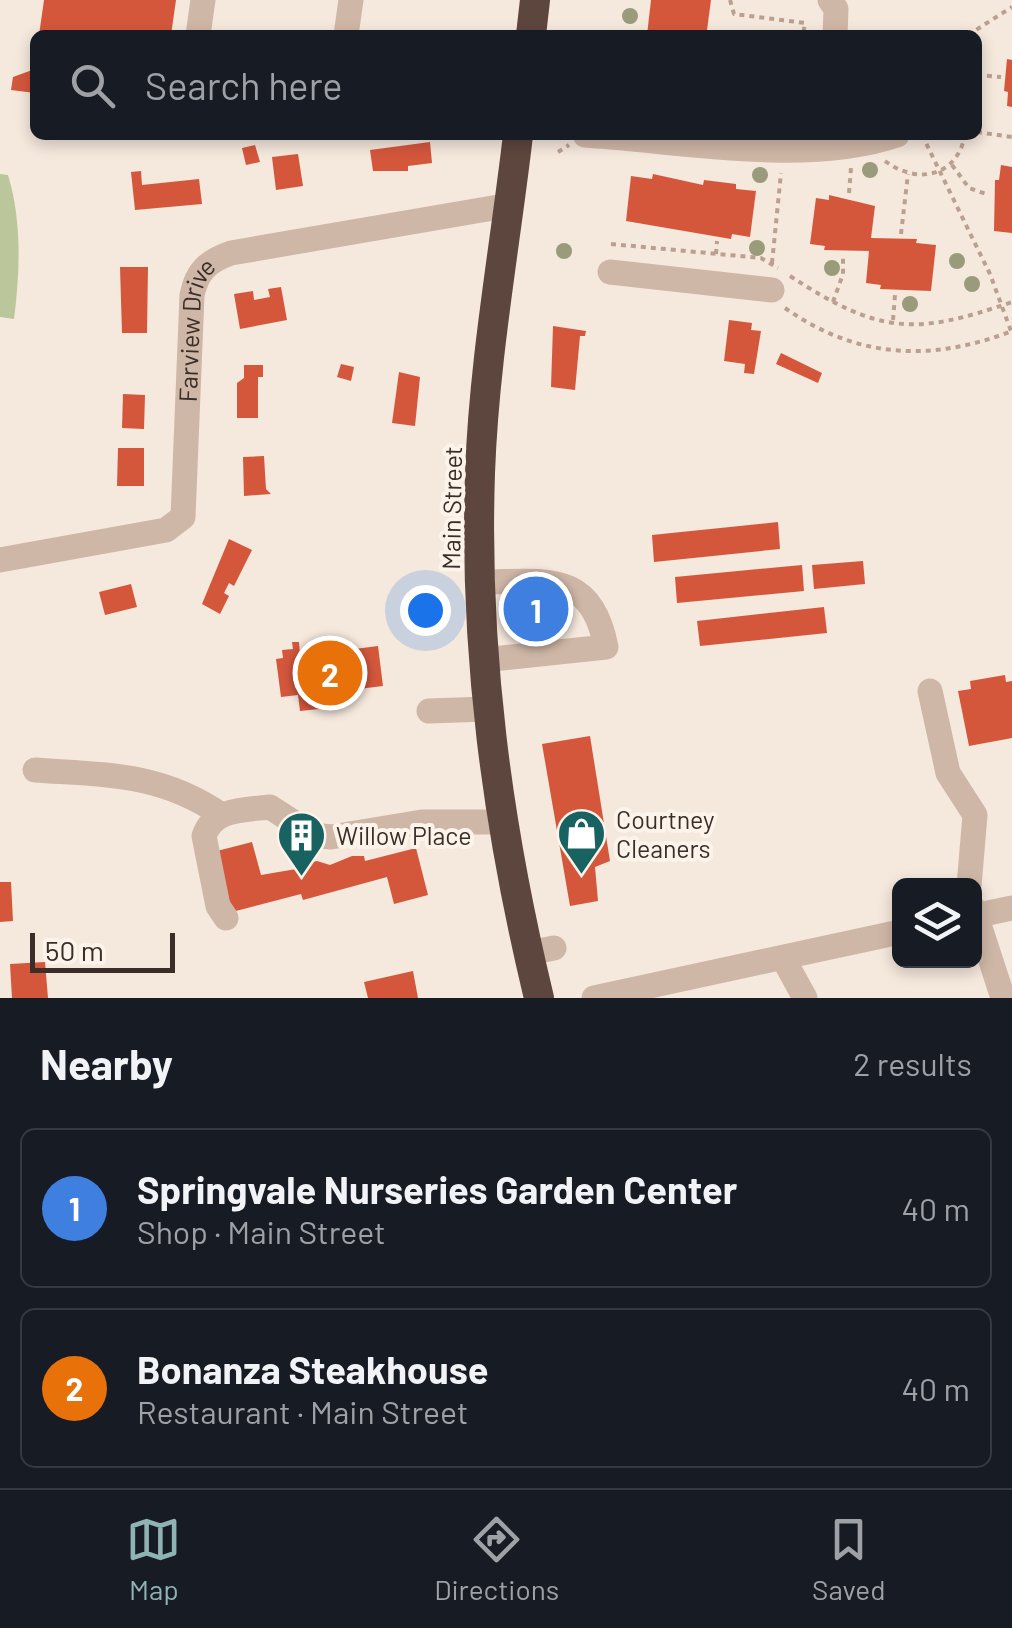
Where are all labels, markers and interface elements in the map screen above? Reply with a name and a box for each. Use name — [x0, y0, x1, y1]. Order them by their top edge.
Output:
search box — [30, 30, 982, 140]
icon: search — [65, 58, 120, 113]
text: Search here — [145, 62, 343, 108]
street label: Farview Drive — [172, 251, 221, 403]
street label: Main Street — [435, 446, 467, 570]
pin: 1 — [504, 572, 568, 646]
your location — [400, 585, 451, 636]
pin: 2 — [298, 636, 362, 710]
place label: Courtney Cleaners — [616, 804, 715, 863]
shop icon: Courtney Cleaners — [555, 808, 607, 876]
building icon: Willow Place — [275, 810, 327, 878]
place label: Willow Place — [336, 820, 472, 850]
map controls — [892, 878, 982, 968]
button: layers — [892, 878, 982, 968]
scale bar — [30, 928, 175, 973]
text: 50 m — [45, 933, 104, 967]
text: Nearby — [40, 1038, 173, 1088]
text: 2 results — [853, 1044, 972, 1082]
text: Springvale Nurseries Garden Center — [137, 1166, 737, 1212]
text: 1 — [69, 1189, 80, 1227]
text: 40 m — [901, 1189, 970, 1227]
text: Shop · Main Street — [137, 1212, 386, 1250]
text: Bonanza Steakhouse — [137, 1346, 489, 1392]
text: 2 — [66, 1369, 83, 1407]
text: 40 m — [901, 1369, 970, 1407]
text: Restaurant · Main Street — [137, 1392, 469, 1430]
tab: Map — [126, 1512, 181, 1606]
tab: Directions — [434, 1512, 559, 1606]
tab: Saved — [812, 1512, 886, 1606]

